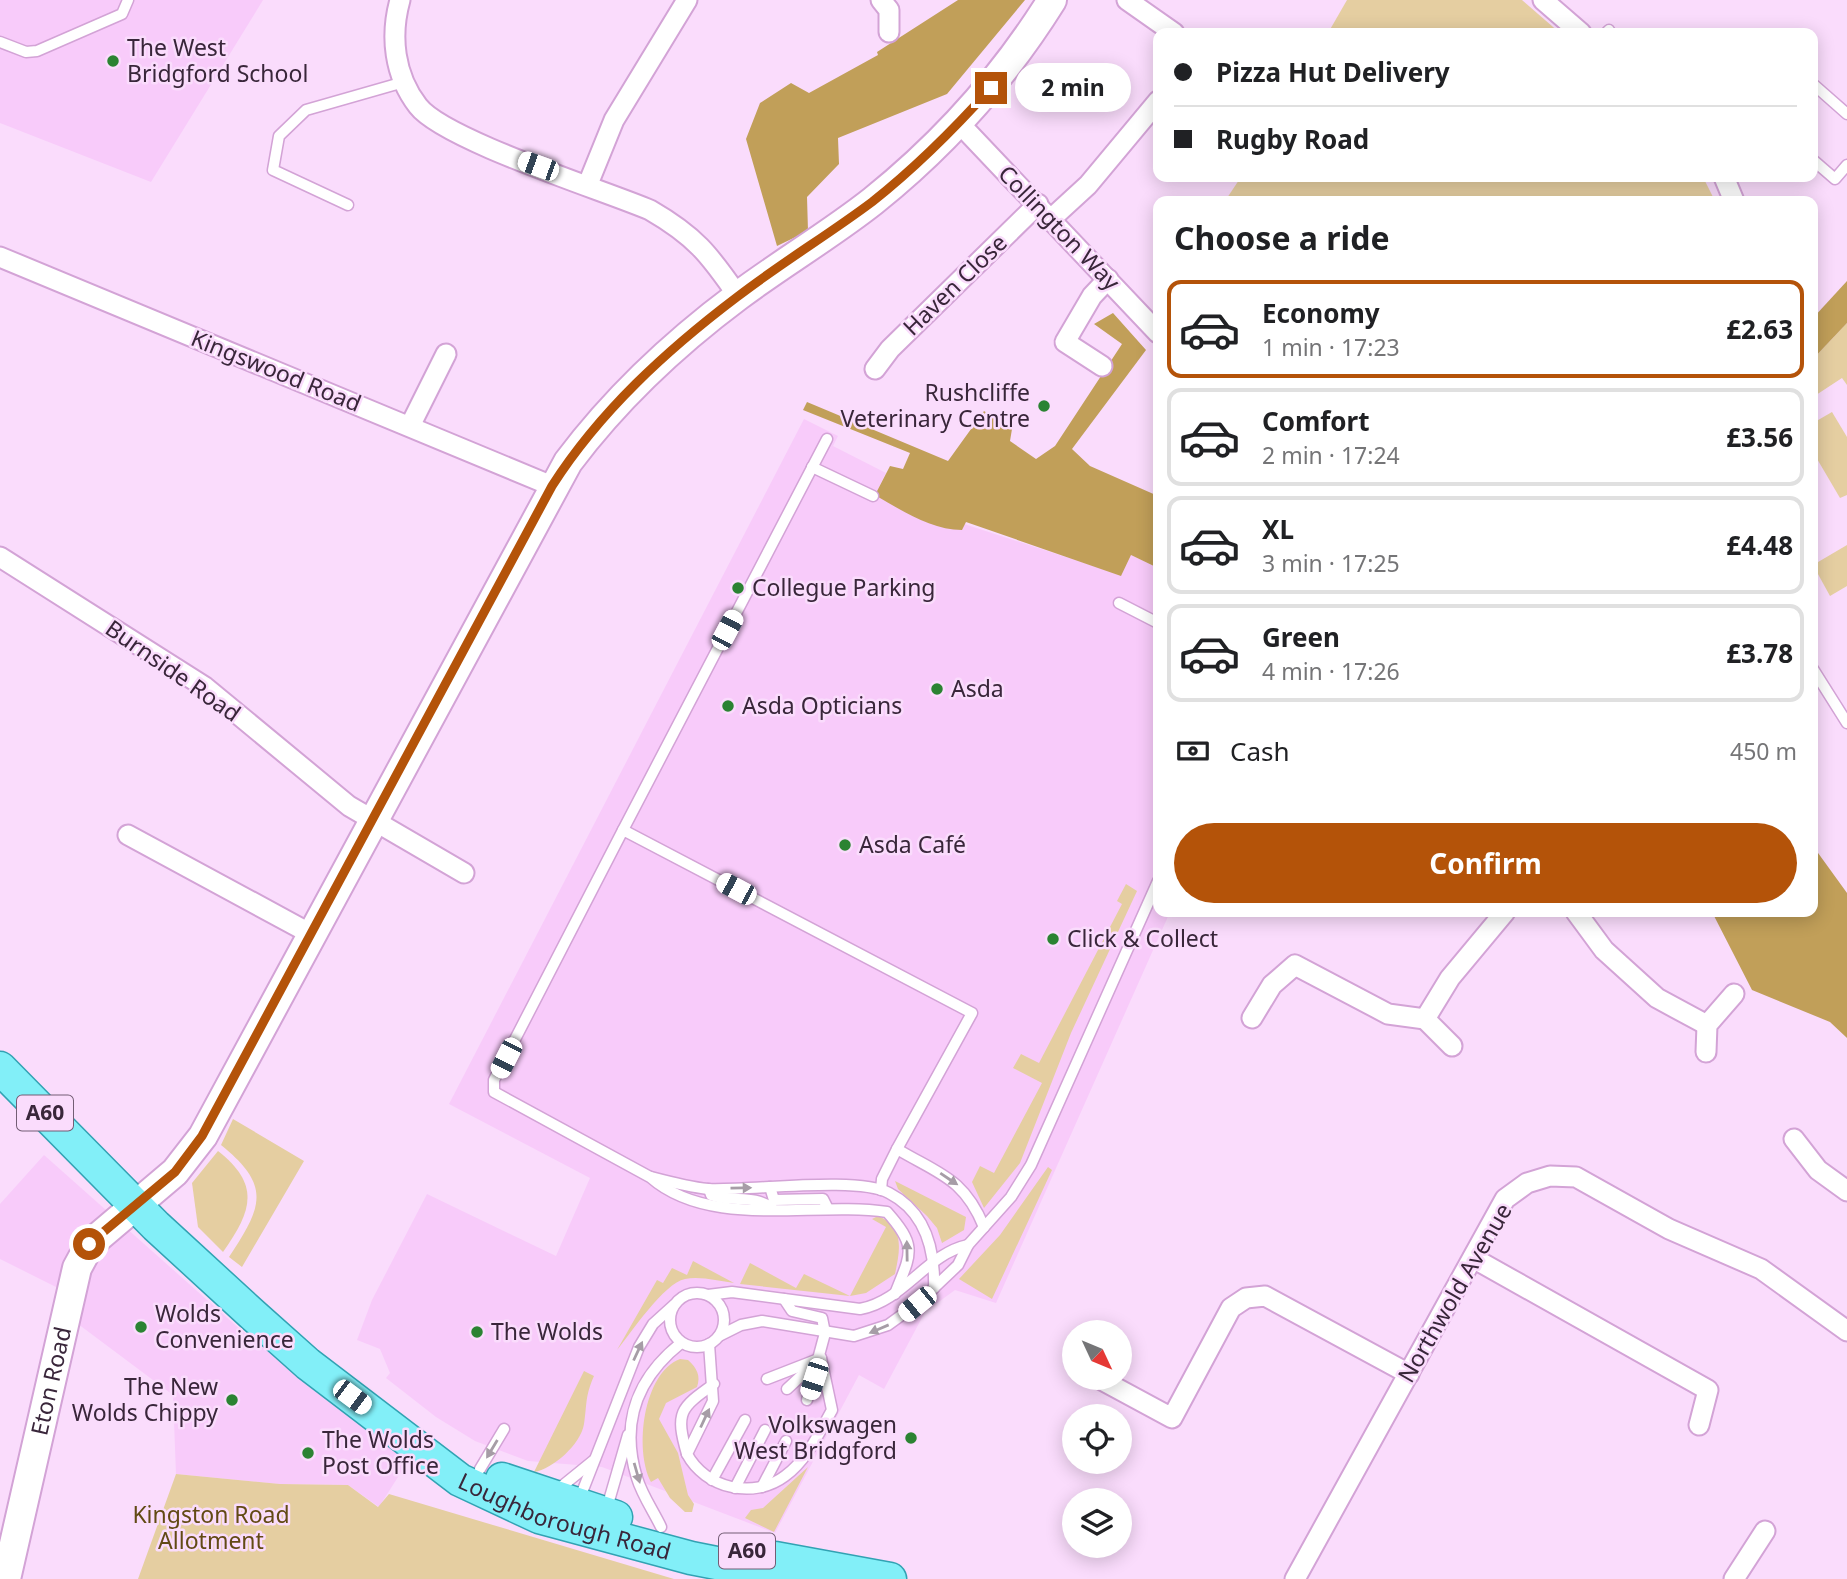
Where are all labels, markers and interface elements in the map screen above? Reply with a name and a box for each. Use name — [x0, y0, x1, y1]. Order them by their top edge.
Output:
place label: The West Bridgford School — [127, 31, 308, 89]
marker: The West Bridgford School — [105, 53, 121, 69]
text: Pizza Hut Delivery — [1216, 54, 1450, 90]
callout: 2 min — [1016, 64, 1131, 112]
text: 2 min — [1041, 71, 1105, 103]
route end — [975, 72, 1007, 104]
text: Rugby Road — [1216, 121, 1369, 157]
car — [515, 149, 562, 183]
street label: Collington Way — [992, 158, 1128, 297]
text: Choose a ride — [1174, 216, 1390, 259]
street label: Haven Close — [895, 227, 1013, 342]
text: Economy — [1262, 295, 1380, 331]
icon: car — [1178, 298, 1241, 361]
text: £2.63 — [1726, 311, 1793, 347]
street label: Kingswood Road — [187, 321, 366, 419]
text: 1 min · 17:23 — [1262, 331, 1400, 363]
place label: Rushcliffe Veterinary Centre — [841, 376, 1030, 434]
marker: Rushcliffe Veterinary Centre — [1036, 398, 1052, 414]
text: Comfort — [1262, 403, 1370, 439]
icon: car — [1178, 406, 1241, 469]
text: £3.56 — [1726, 419, 1793, 455]
text: 2 min · 17:24 — [1262, 439, 1400, 471]
text: XL — [1262, 511, 1294, 547]
icon: car — [1178, 514, 1241, 577]
text: £4.48 — [1726, 527, 1793, 563]
text: 3 min · 17:25 — [1262, 547, 1400, 579]
place label: Collegue Parking — [752, 571, 936, 603]
marker: Collegue Parking — [730, 580, 746, 596]
car — [708, 607, 747, 653]
street label: Burnside Road — [100, 612, 248, 729]
text: Green — [1262, 619, 1340, 655]
icon: car — [1178, 622, 1241, 685]
text: £3.78 — [1726, 635, 1793, 671]
text: 4 min · 17:26 — [1262, 655, 1400, 687]
place label: Asda — [951, 672, 1004, 704]
marker: Asda — [929, 681, 945, 697]
place label: Asda Opticians — [742, 689, 902, 721]
marker: Asda Opticians — [720, 698, 736, 714]
icon: cash — [1174, 732, 1212, 770]
text: Cash — [1230, 733, 1290, 769]
text: 450 m — [1730, 735, 1797, 767]
button: Confirm — [1174, 823, 1797, 903]
place label: Asda Café — [859, 828, 966, 860]
marker: Asda Café — [837, 837, 853, 853]
car — [713, 870, 760, 908]
place label: Click & Collect — [1067, 922, 1218, 954]
marker: Click & Collect — [1045, 931, 1061, 947]
car — [488, 1035, 525, 1081]
road number: A60 — [17, 1096, 73, 1130]
one-way arrow — [939, 1173, 959, 1186]
one-way arrow — [730, 1182, 752, 1194]
street label: Northwold Avenue — [1390, 1197, 1519, 1388]
route start — [73, 1228, 105, 1260]
one-way arrow — [901, 1240, 913, 1262]
car — [895, 1283, 940, 1325]
place label: Wolds Convenience — [155, 1297, 294, 1355]
place label: The Wolds — [491, 1315, 603, 1347]
marker: Wolds Convenience — [133, 1319, 149, 1335]
north arrow — [1062, 1320, 1132, 1390]
map controls — [1062, 1320, 1132, 1558]
street label: Eton Road — [22, 1323, 78, 1438]
one-way arrow — [868, 1323, 889, 1334]
marker: The Wolds — [469, 1324, 485, 1340]
one-way arrow — [632, 1341, 644, 1361]
car — [798, 1356, 831, 1402]
place label: The New Wolds Chippy — [72, 1370, 218, 1428]
car — [329, 1376, 376, 1418]
marker: The New Wolds Chippy — [224, 1392, 240, 1408]
button: locate — [1062, 1404, 1132, 1474]
one-way arrow — [700, 1408, 711, 1428]
place label: Volkswagen West Bridgford — [734, 1408, 897, 1466]
place label: The Wolds Post Office — [322, 1423, 439, 1481]
marker: Volkswagen West Bridgford — [903, 1430, 919, 1446]
one-way arrow — [486, 1439, 498, 1458]
marker: The Wolds Post Office — [300, 1445, 316, 1461]
one-way arrow — [632, 1463, 642, 1484]
street label: Loughborough Road — [453, 1464, 675, 1567]
button: layers — [1062, 1488, 1132, 1558]
park label: Kingston Road Allotment — [132, 1498, 290, 1556]
road number: A60 — [719, 1534, 775, 1568]

